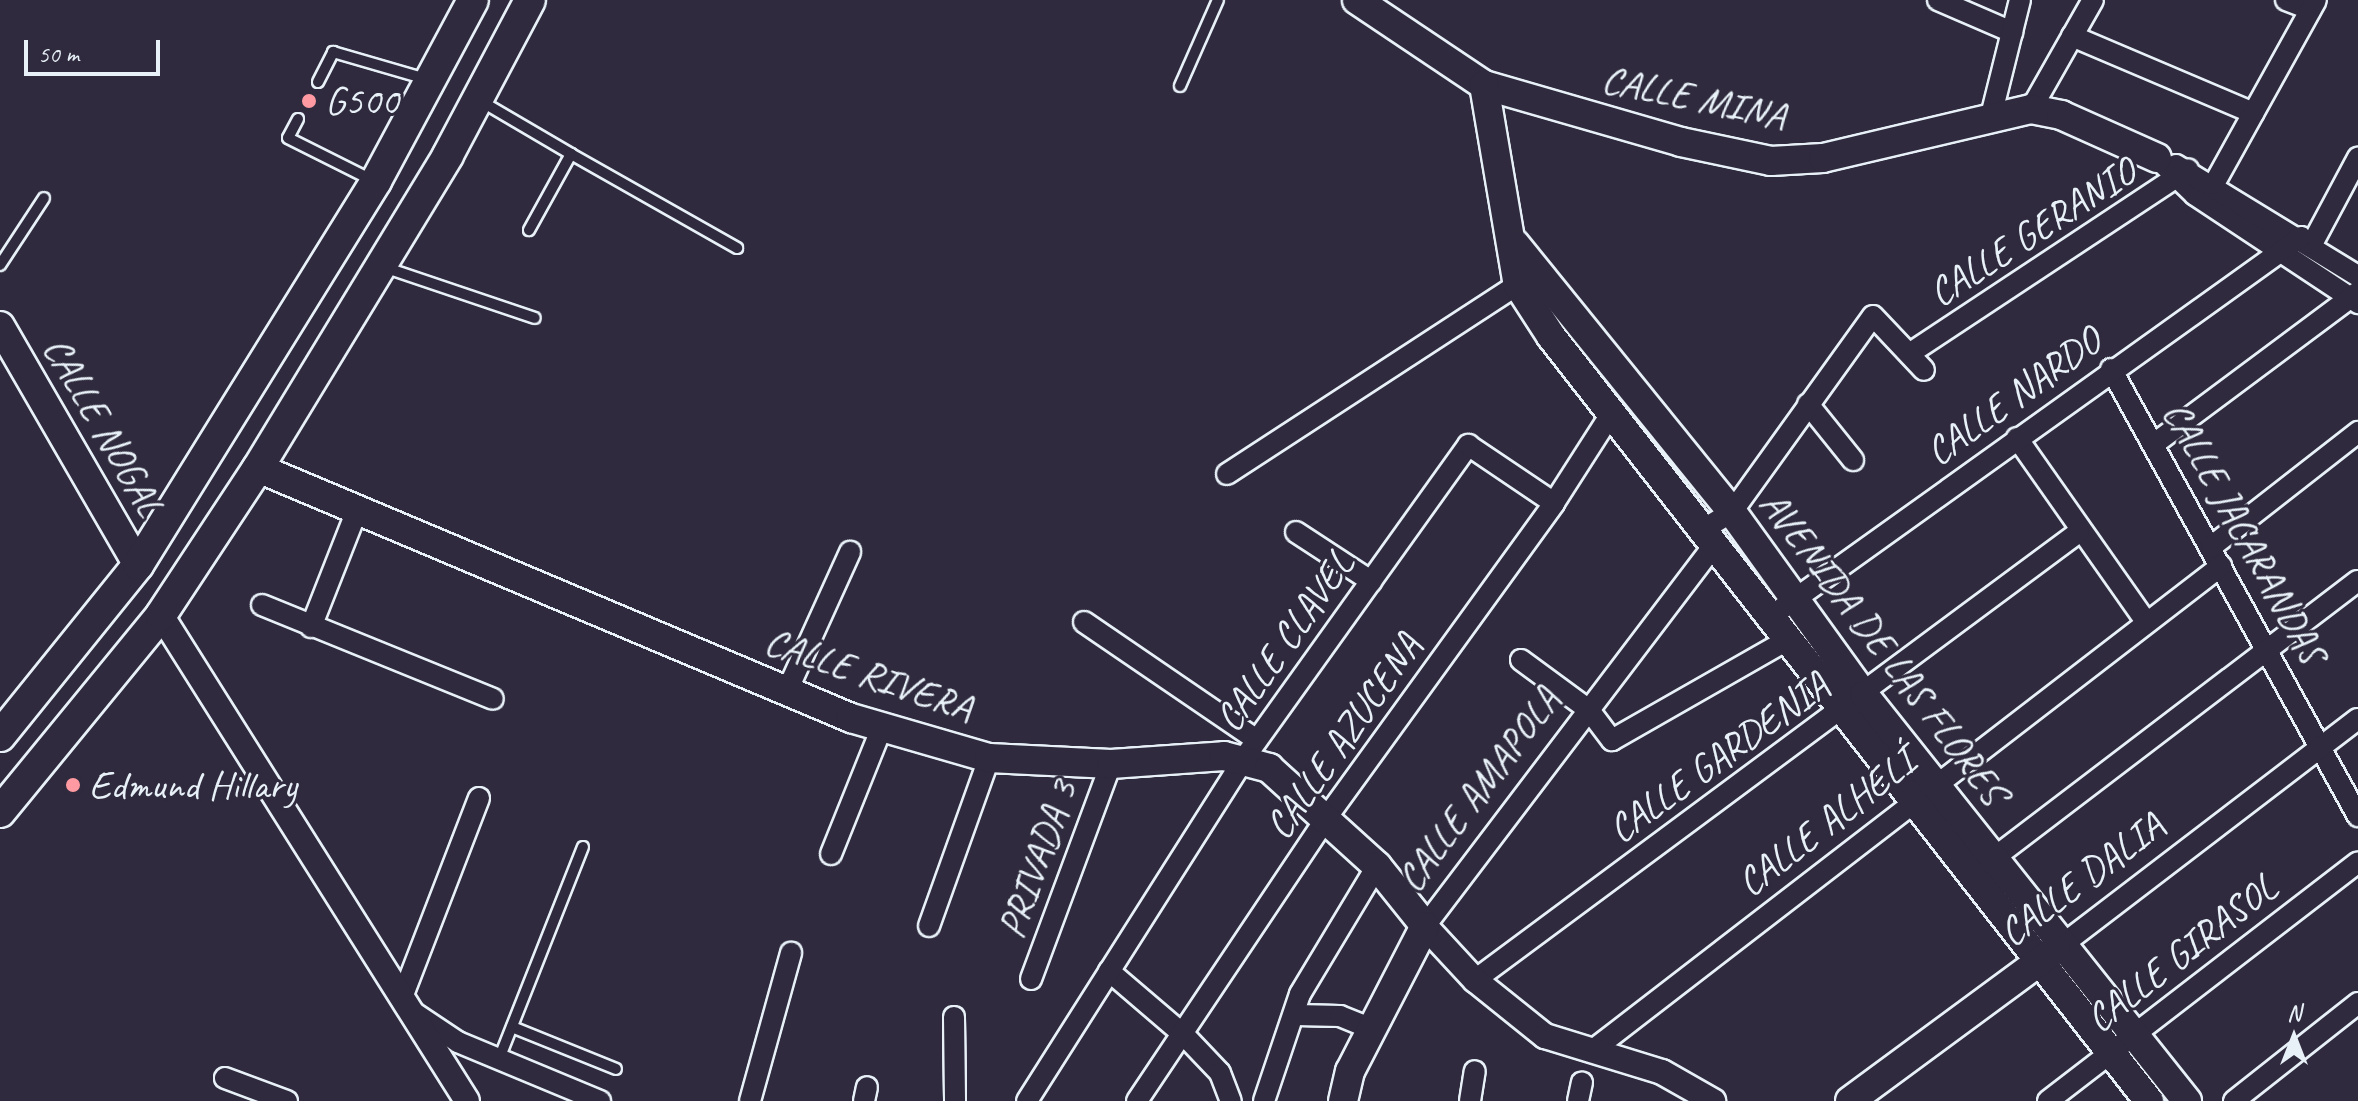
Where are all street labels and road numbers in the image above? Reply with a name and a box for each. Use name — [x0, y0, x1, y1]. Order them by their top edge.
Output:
street label: CALLE MINA — [1598, 54, 1790, 140]
street label: CALLE GERANIO — [1919, 147, 2145, 317]
street label: CALLE NARDO — [1916, 316, 2110, 476]
street label: CALLE NOGAL — [34, 328, 174, 524]
street label: CALLE JACARANDAS — [2153, 392, 2337, 672]
street label: AVENIDA DE LAS FLORES — [1750, 480, 2018, 814]
street label: CALLE CLAVEL — [1204, 541, 1364, 741]
street label: CALLE RIVERA — [759, 616, 979, 732]
street label: CALLE AZUCENA — [1254, 624, 1432, 848]
street label: CALLE GARDENIA — [1598, 661, 1838, 853]
street label: CALLE AMAPOLA — [1385, 677, 1571, 901]
street label: CALLE ALHELÍ — [1728, 738, 1924, 906]
street label: PRIVADA 3 — [986, 774, 1088, 944]
street label: CALLE DALIA — [1989, 802, 2173, 956]
street label: CALLE GIRASOL — [2076, 864, 2286, 1042]

